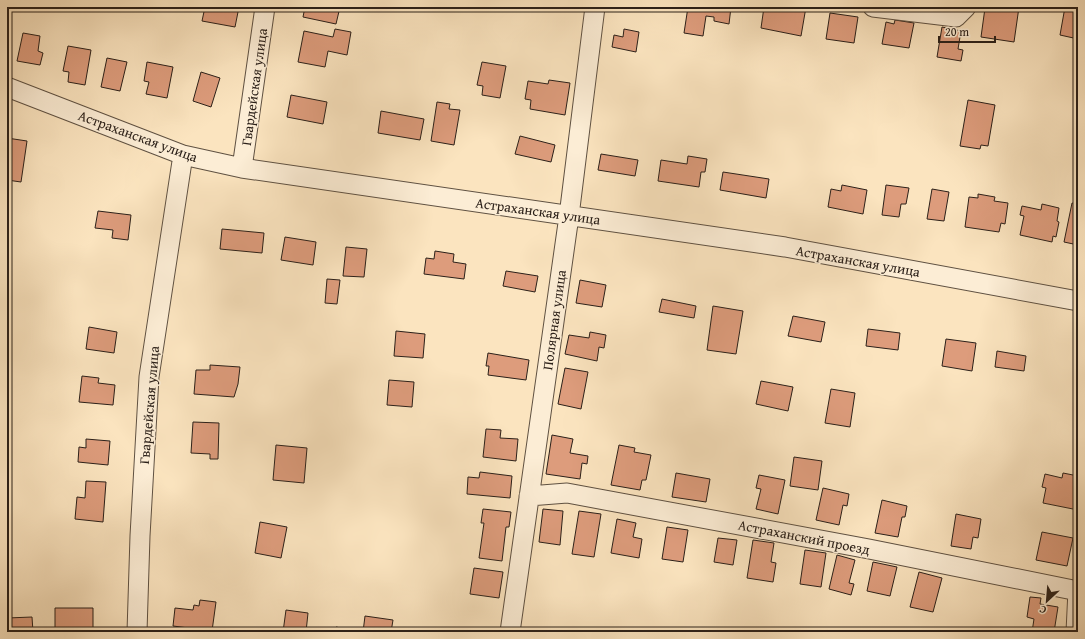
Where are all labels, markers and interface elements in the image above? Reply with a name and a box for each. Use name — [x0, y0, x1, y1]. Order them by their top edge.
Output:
scale bar — [939, 18, 995, 44]
text: 20 m — [945, 23, 969, 40]
street label: Гвардейская улица — [236, 27, 272, 147]
street label: Астраханская улица — [75, 105, 201, 167]
street label: Астраханская улица — [474, 192, 602, 230]
street label: Астраханская улица — [794, 240, 922, 282]
street label: Полярная улица — [537, 268, 571, 372]
street label: Гвардейская улица — [134, 345, 164, 465]
street label: Астраханский проезд — [736, 514, 872, 560]
north arrow — [1027, 581, 1067, 621]
text: С — [1036, 601, 1049, 619]

